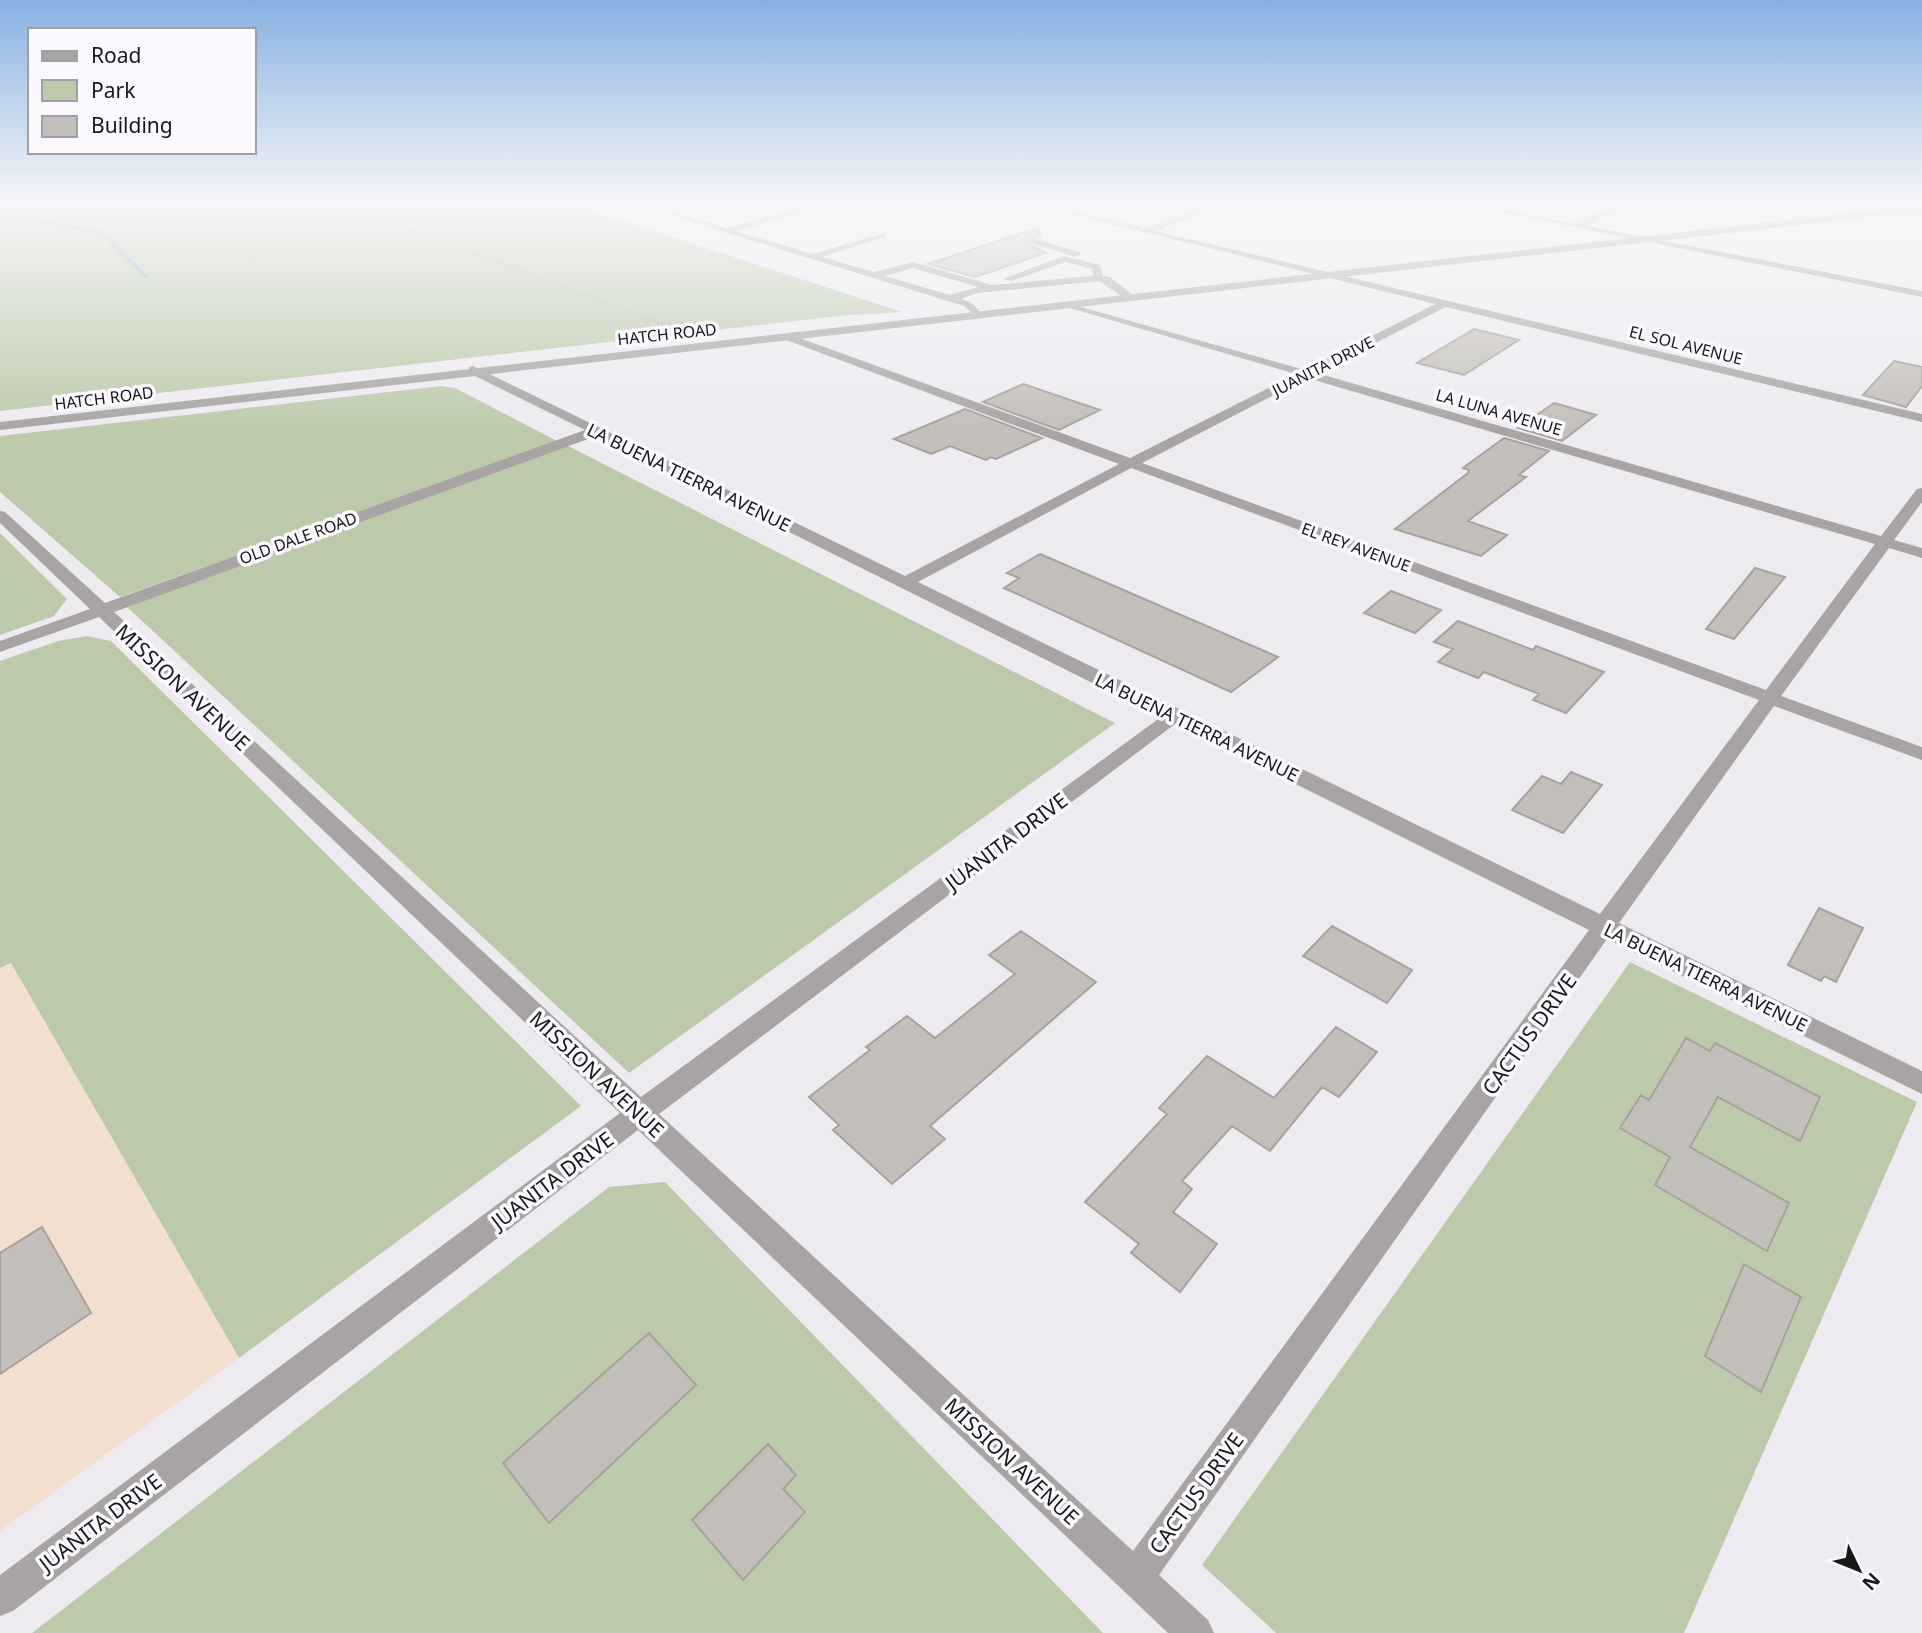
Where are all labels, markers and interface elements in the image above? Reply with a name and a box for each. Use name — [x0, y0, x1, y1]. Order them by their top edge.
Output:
legend — [28, 28, 256, 154]
text: Road — [91, 41, 141, 69]
text: Park — [91, 76, 136, 104]
text: Building — [91, 111, 173, 139]
street label: HATCH ROAD — [616, 318, 718, 350]
street label: EL SOL AVENUE — [1627, 320, 1745, 370]
street label: JUANITA DRIVE — [1267, 331, 1378, 402]
street label: HATCH ROAD — [53, 381, 155, 415]
street label: LA LUNA AVENUE — [1433, 383, 1565, 441]
street label: LA BUENA TIERRA AVENUE — [583, 417, 795, 537]
street label: OLD DALE ROAD — [236, 506, 360, 570]
street label: EL REY AVENUE — [1299, 517, 1413, 577]
street label: MISSION AVENUE — [110, 617, 256, 757]
street label: LA BUENA TIERRA AVENUE — [1091, 667, 1303, 787]
street label: JUANITA DRIVE — [938, 786, 1073, 897]
street label: LA BUENA TIERRA AVENUE — [1600, 917, 1812, 1037]
street label: CACTUS DRIVE — [1476, 968, 1582, 1100]
street label: MISSION AVENUE — [524, 1004, 670, 1144]
street label: JUANITA DRIVE — [484, 1125, 619, 1236]
street label: MISSION AVENUE — [939, 1391, 1085, 1531]
street label: CACTUS DRIVE — [1143, 1427, 1249, 1559]
street label: JUANITA DRIVE — [32, 1467, 167, 1578]
north arrow — [1824, 1535, 1894, 1605]
text: N — [1857, 1567, 1886, 1596]

